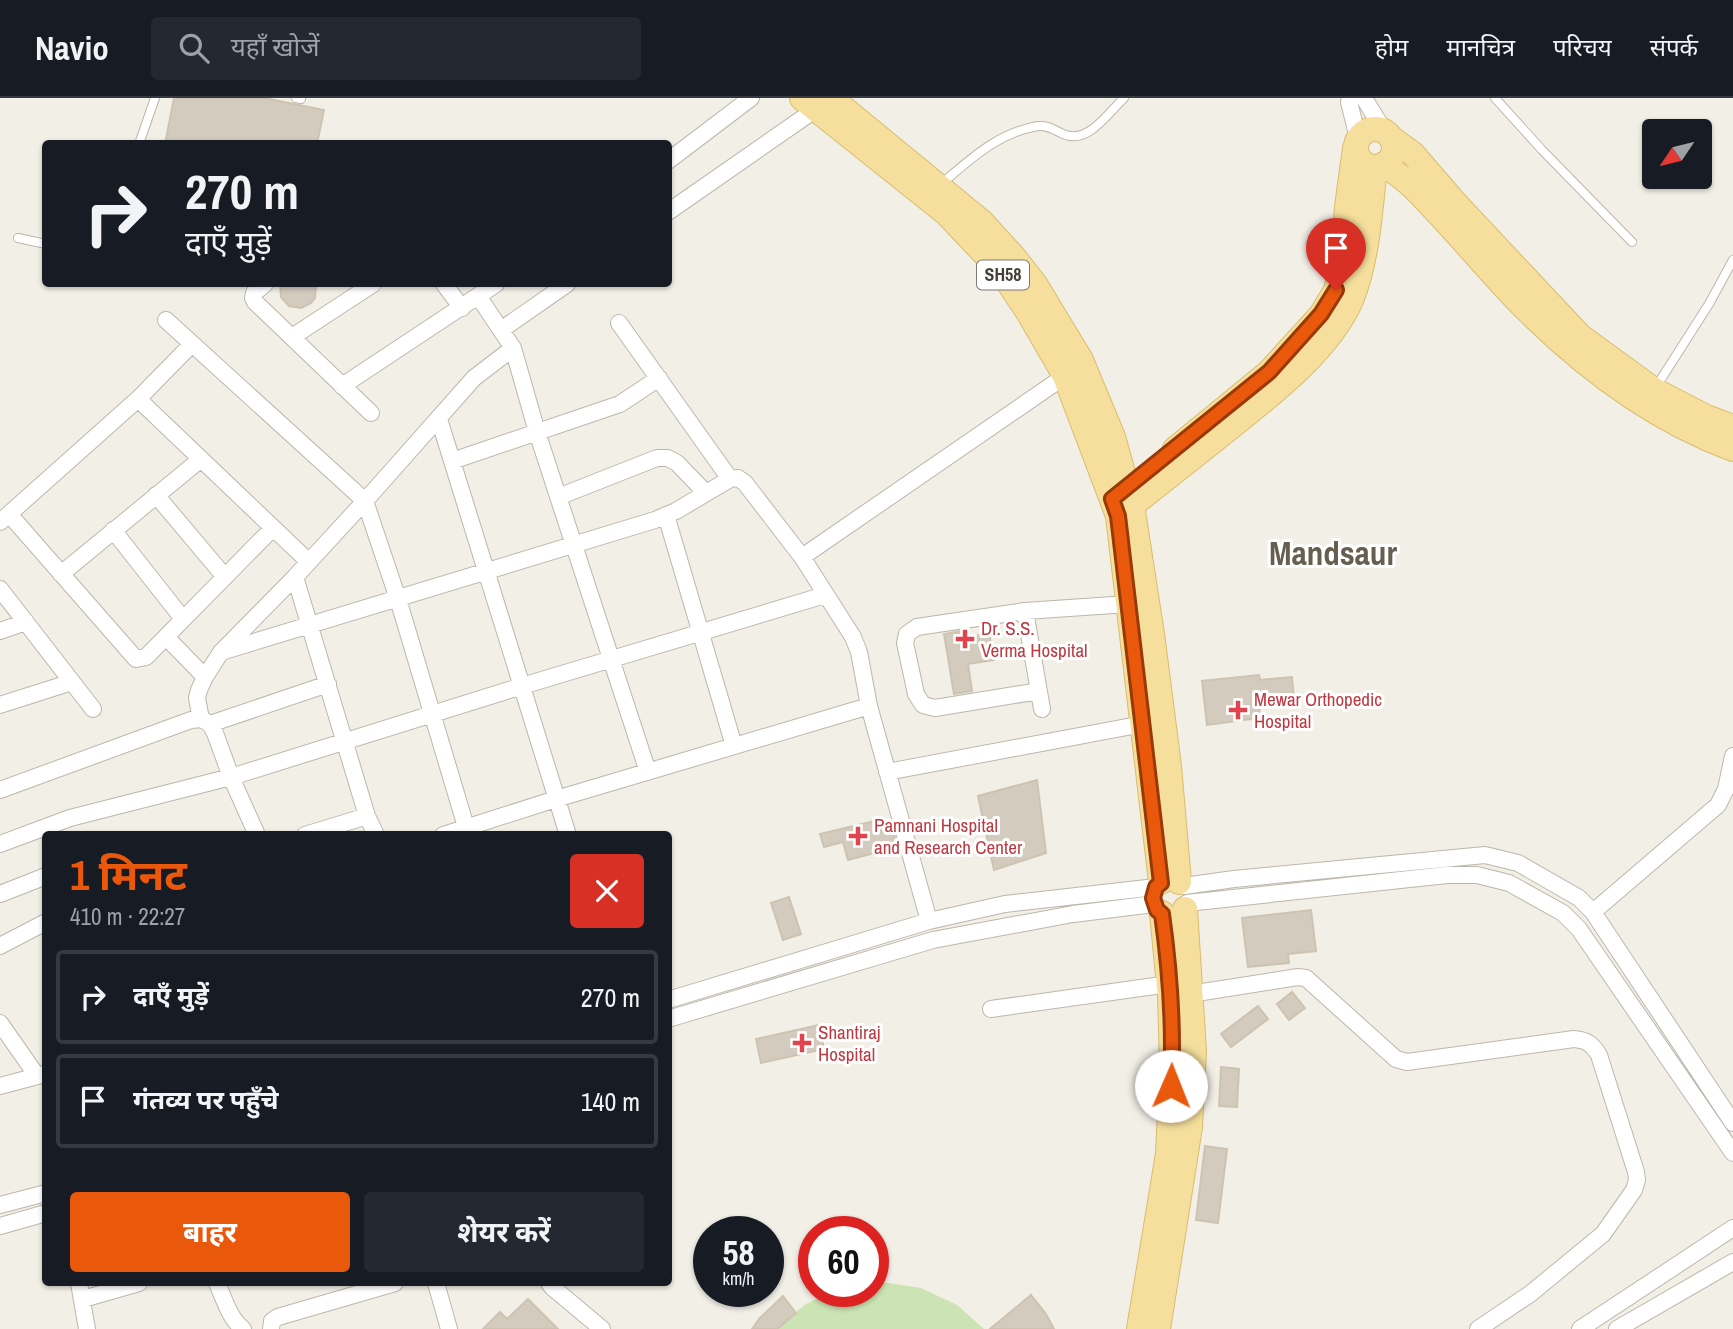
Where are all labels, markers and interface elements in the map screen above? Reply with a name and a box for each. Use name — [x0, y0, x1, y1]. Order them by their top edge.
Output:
search box — [151, 17, 641, 80]
text: Navio — [35, 26, 109, 70]
icon: search — [175, 29, 213, 67]
text: यहाँ खोजें — [231, 29, 320, 64]
text: होम — [1375, 31, 1408, 63]
text: मानचित्र — [1446, 31, 1515, 63]
text: परिचय — [1553, 31, 1612, 63]
text: संपर्क — [1650, 31, 1698, 63]
north arrow — [1642, 119, 1712, 189]
map controls — [1642, 119, 1712, 189]
text: 270 m — [185, 158, 299, 224]
icon: right — [70, 168, 161, 259]
pin — [1306, 218, 1366, 290]
text: दाएँ मुड़ें — [185, 221, 272, 264]
icon: arrive — [1317, 229, 1355, 267]
road number: SH58 — [977, 260, 1029, 290]
district label: Mandsaur — [1269, 531, 1397, 575]
place label: Dr. S.S. Verma Hospital — [981, 615, 1088, 663]
marker: Dr. S.S. Verma Hospital — [955, 629, 975, 649]
place label: Mewar Orthopedic Hospital — [1254, 686, 1382, 734]
marker: Mewar Orthopedic Hospital — [1228, 700, 1248, 720]
place label: Pamnani Hospital and Research Center — [874, 812, 1023, 860]
marker: Pamnani Hospital and Research Center — [848, 826, 868, 846]
text: 1 मिनट — [70, 847, 187, 903]
button: close — [570, 854, 644, 928]
text: 410 m · 22:27 — [70, 901, 185, 932]
icon: right — [74, 978, 112, 1016]
text: दाएँ मुड़ें — [133, 978, 209, 1013]
text: 270 m — [581, 980, 640, 1015]
place label: Shantiraj Hospital — [818, 1019, 880, 1067]
marker: Shantiraj Hospital — [792, 1033, 812, 1053]
position arrow — [1134, 1049, 1208, 1123]
icon: arrive — [74, 1082, 112, 1120]
text: गंतव्य पर पहुँचे — [133, 1082, 279, 1117]
text: 140 m — [581, 1084, 640, 1119]
button: बाहर — [70, 1192, 350, 1272]
button: शेयर करें — [364, 1192, 644, 1272]
speed limit sign: 60 — [798, 1216, 889, 1307]
text: 58 — [723, 1229, 754, 1276]
text: km/h — [723, 1266, 755, 1291]

